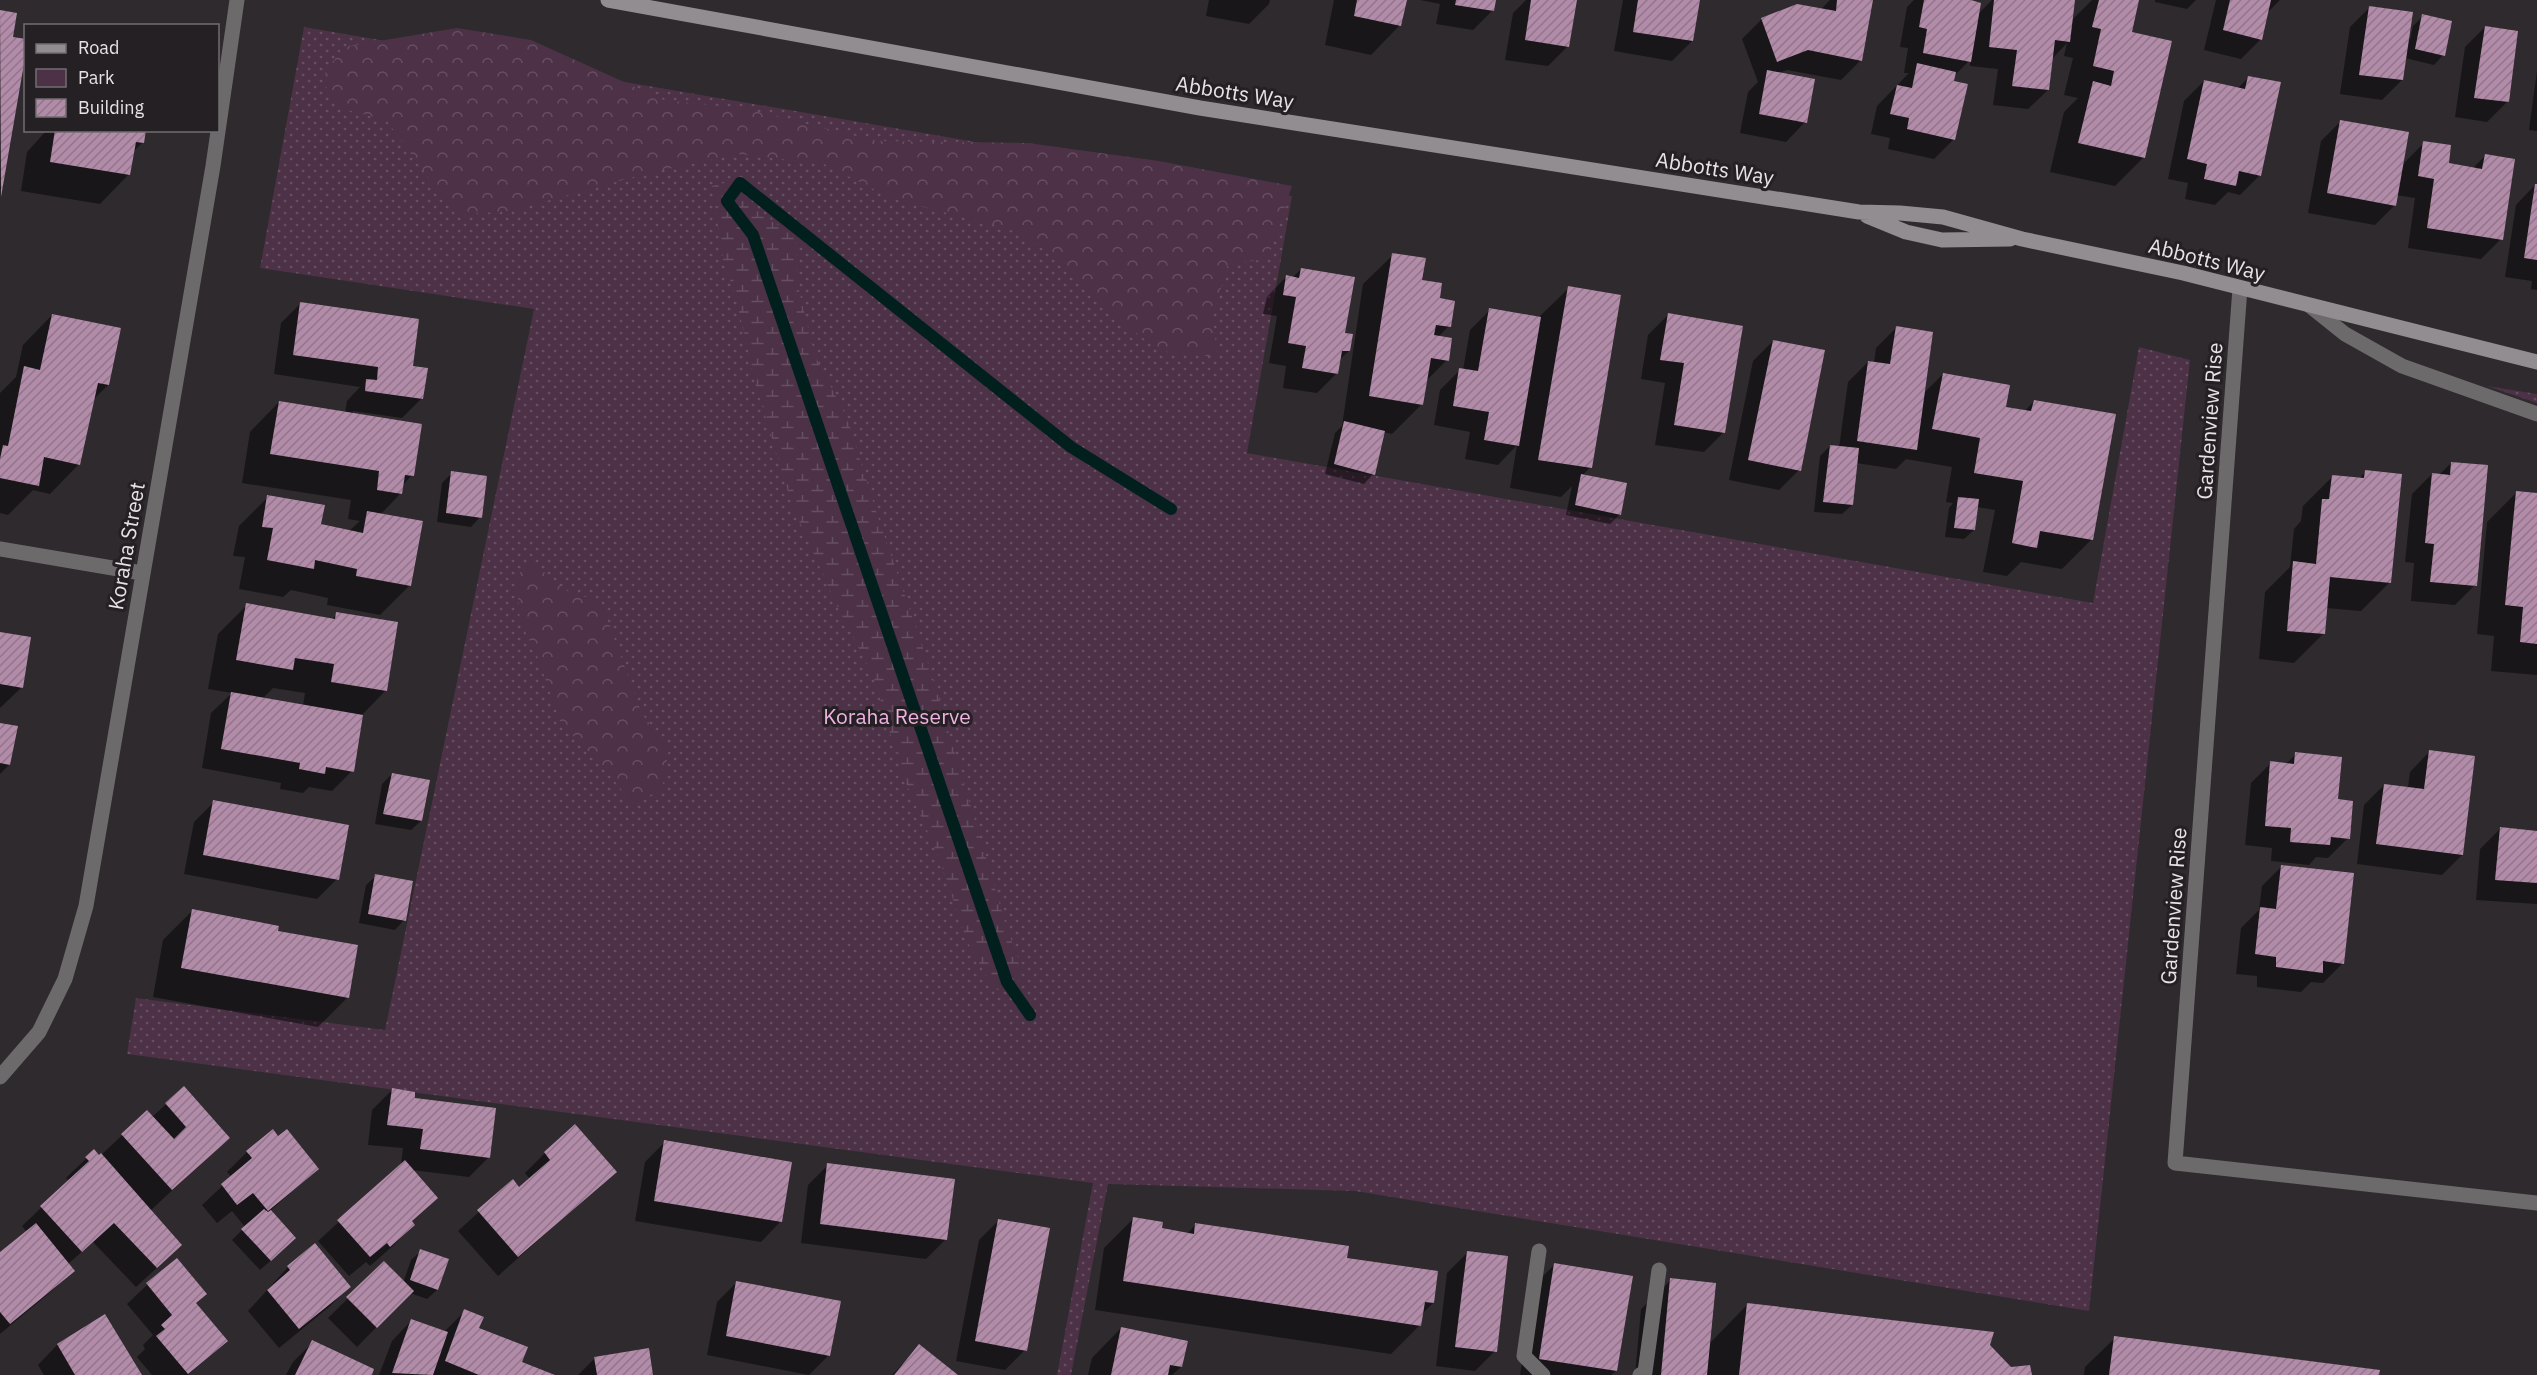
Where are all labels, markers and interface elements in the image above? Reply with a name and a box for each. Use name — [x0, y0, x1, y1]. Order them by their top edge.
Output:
legend — [24, 24, 219, 132]
text: Road — [78, 36, 119, 59]
text: Park — [78, 66, 115, 89]
street label: Abbotts Way — [1174, 69, 1297, 115]
text: Building — [78, 96, 145, 119]
street label: Abbotts Way — [1654, 145, 1777, 191]
street label: Abbotts Way — [2146, 231, 2269, 287]
street label: Gardenview Rise — [2190, 342, 2228, 500]
street label: Koraha Street — [101, 480, 151, 612]
park label: Koraha Reserve — [823, 702, 971, 730]
street label: Gardenview Rise — [2154, 827, 2192, 985]

